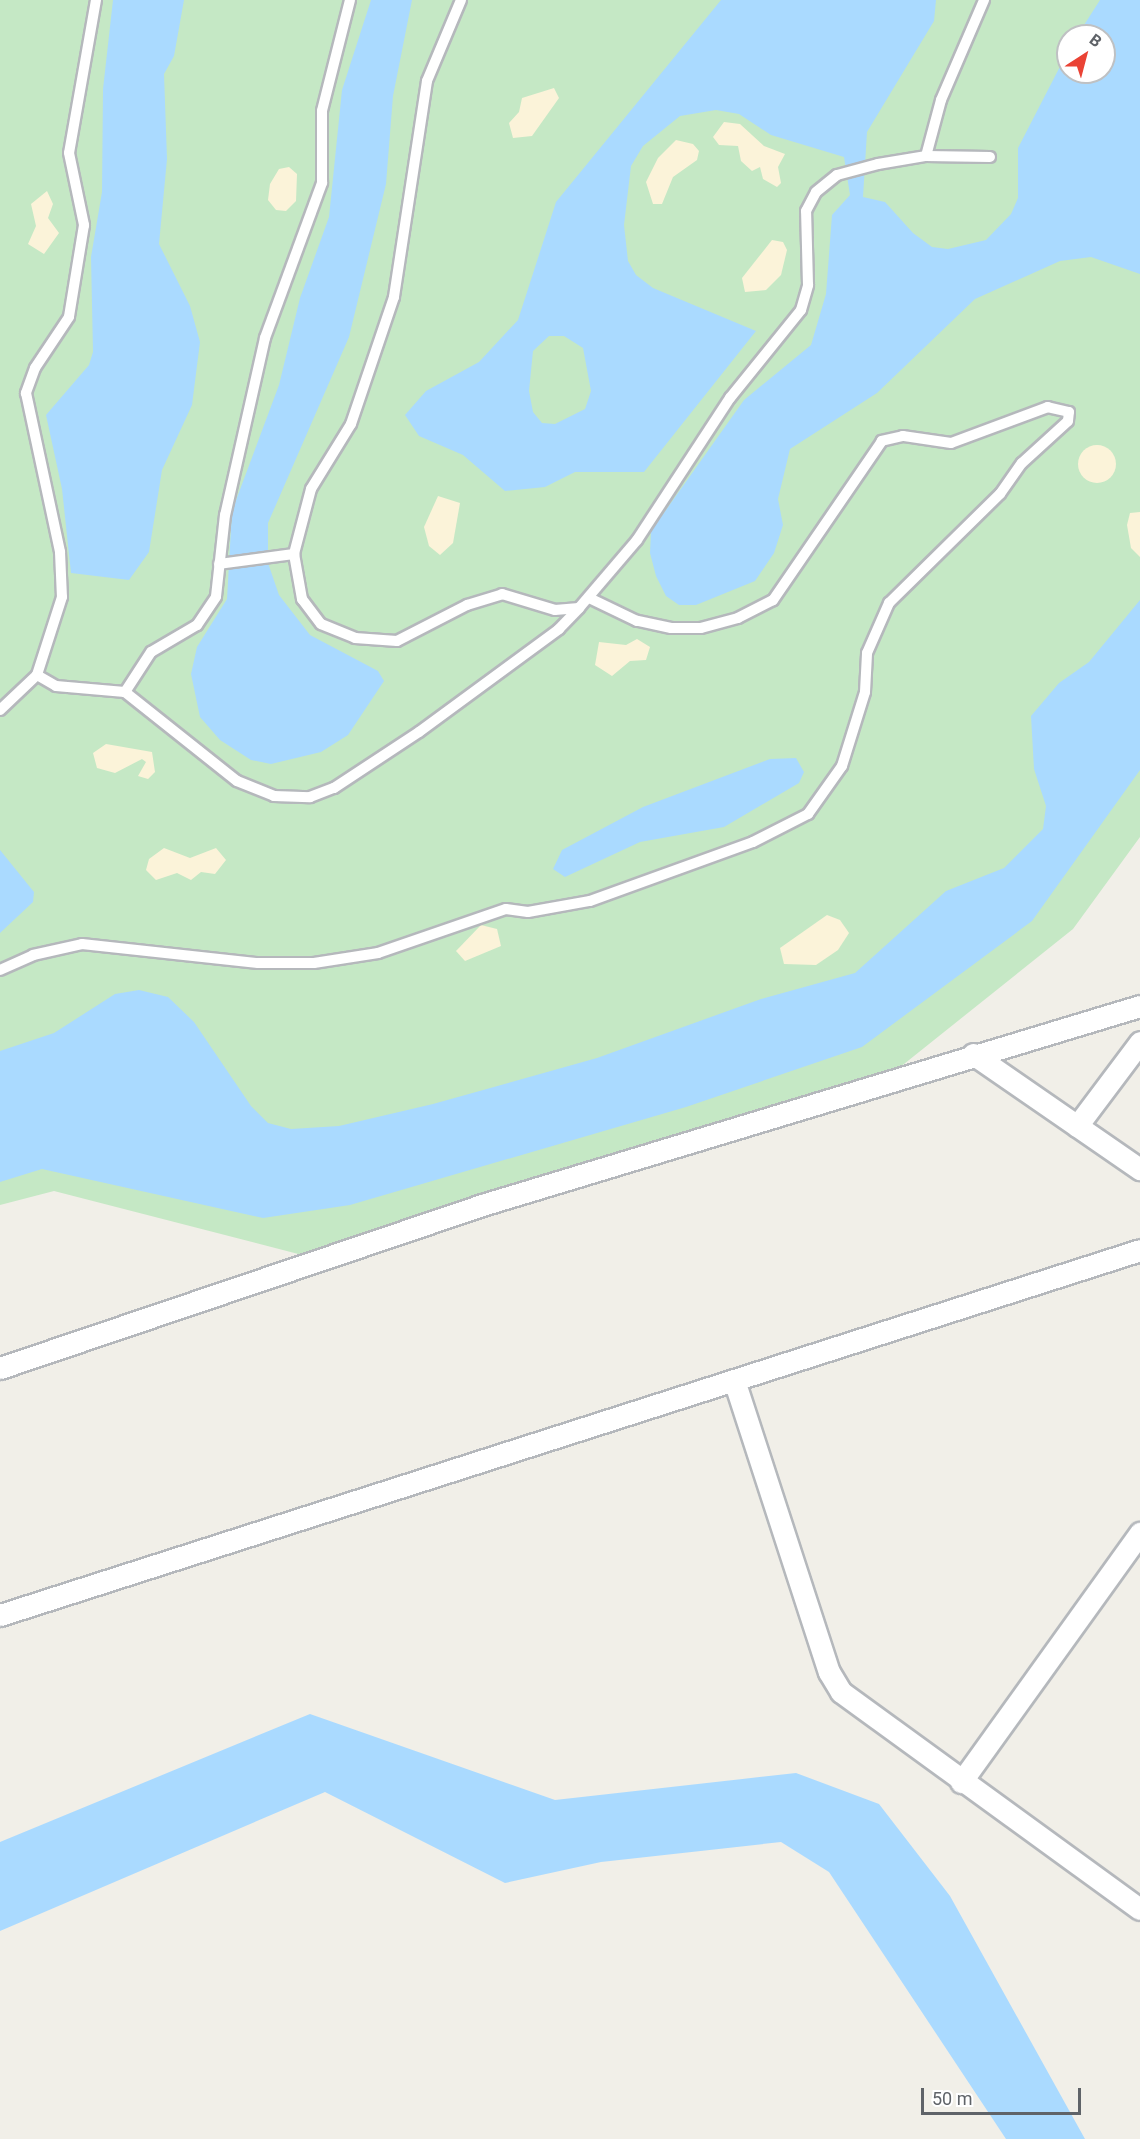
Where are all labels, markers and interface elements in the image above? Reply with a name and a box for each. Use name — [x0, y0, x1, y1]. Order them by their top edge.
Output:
north arrow — [1056, 24, 1116, 84]
text: B — [1086, 30, 1105, 51]
scale bar — [924, 2076, 1084, 2114]
text: 50 m — [932, 2088, 972, 2109]

